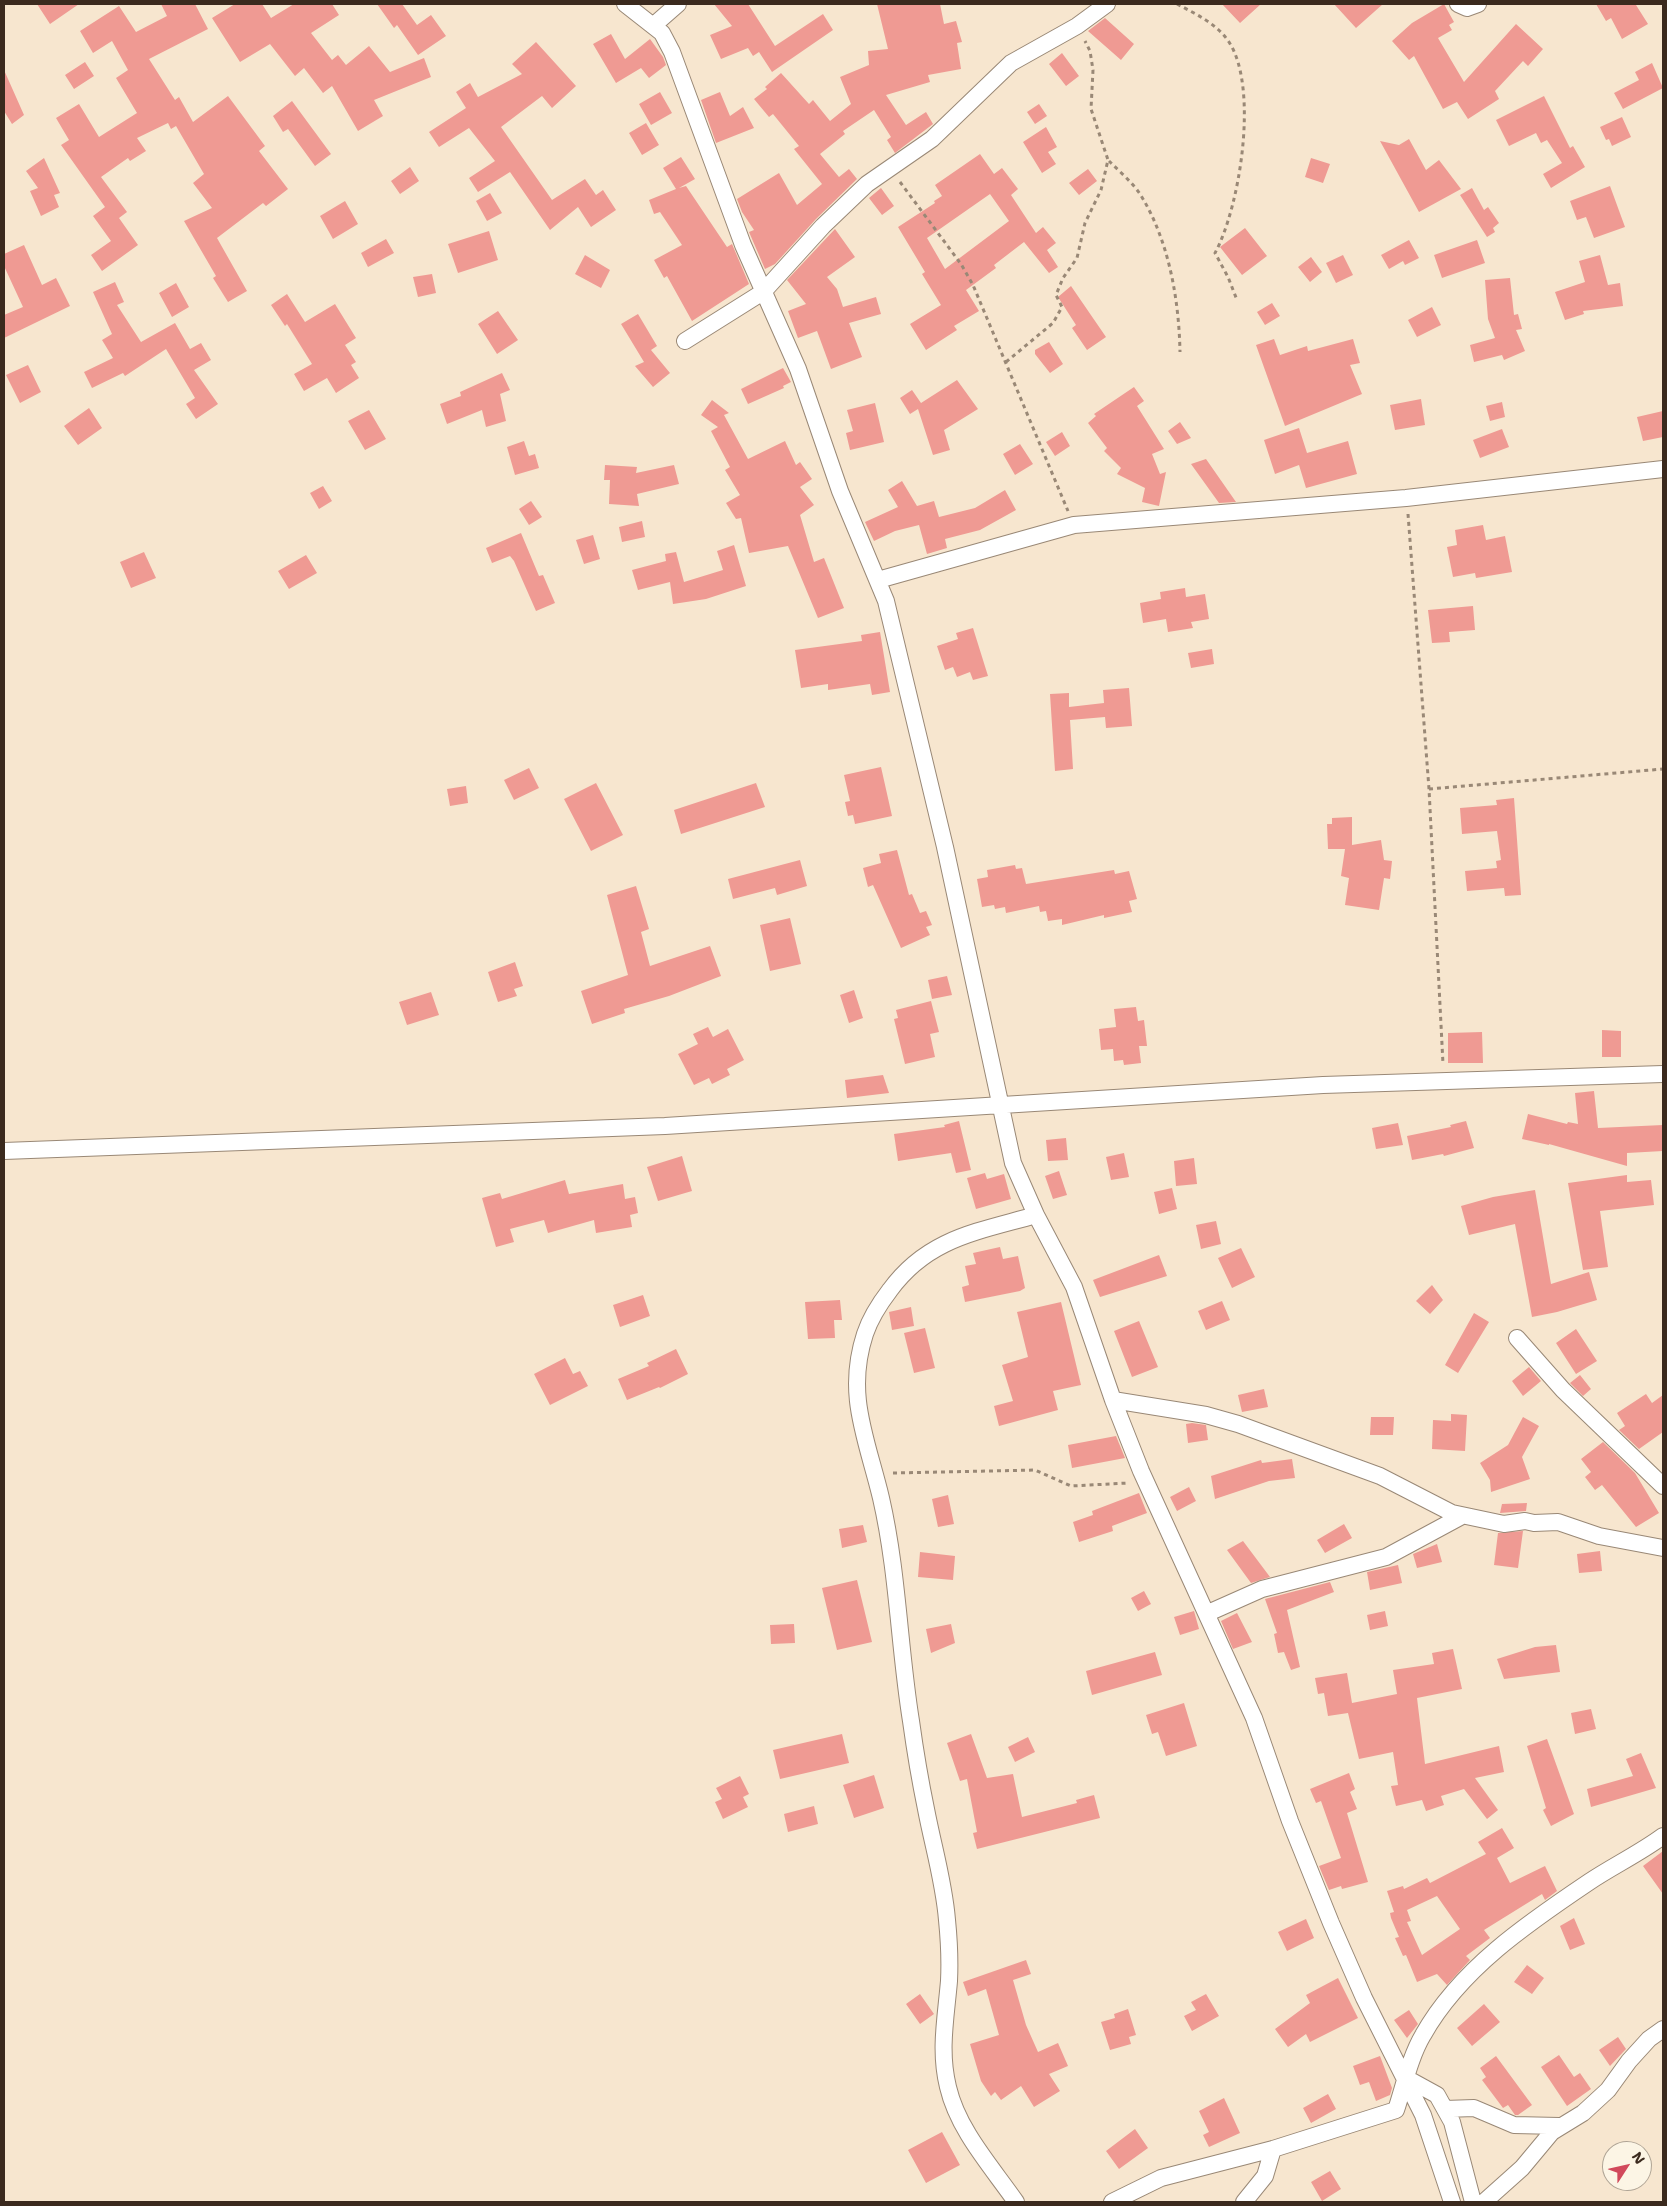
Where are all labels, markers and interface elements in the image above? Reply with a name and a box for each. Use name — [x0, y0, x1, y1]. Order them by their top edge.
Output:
north arrow — [1602, 2141, 1652, 2191]
text: N — [1628, 2148, 1649, 2168]

